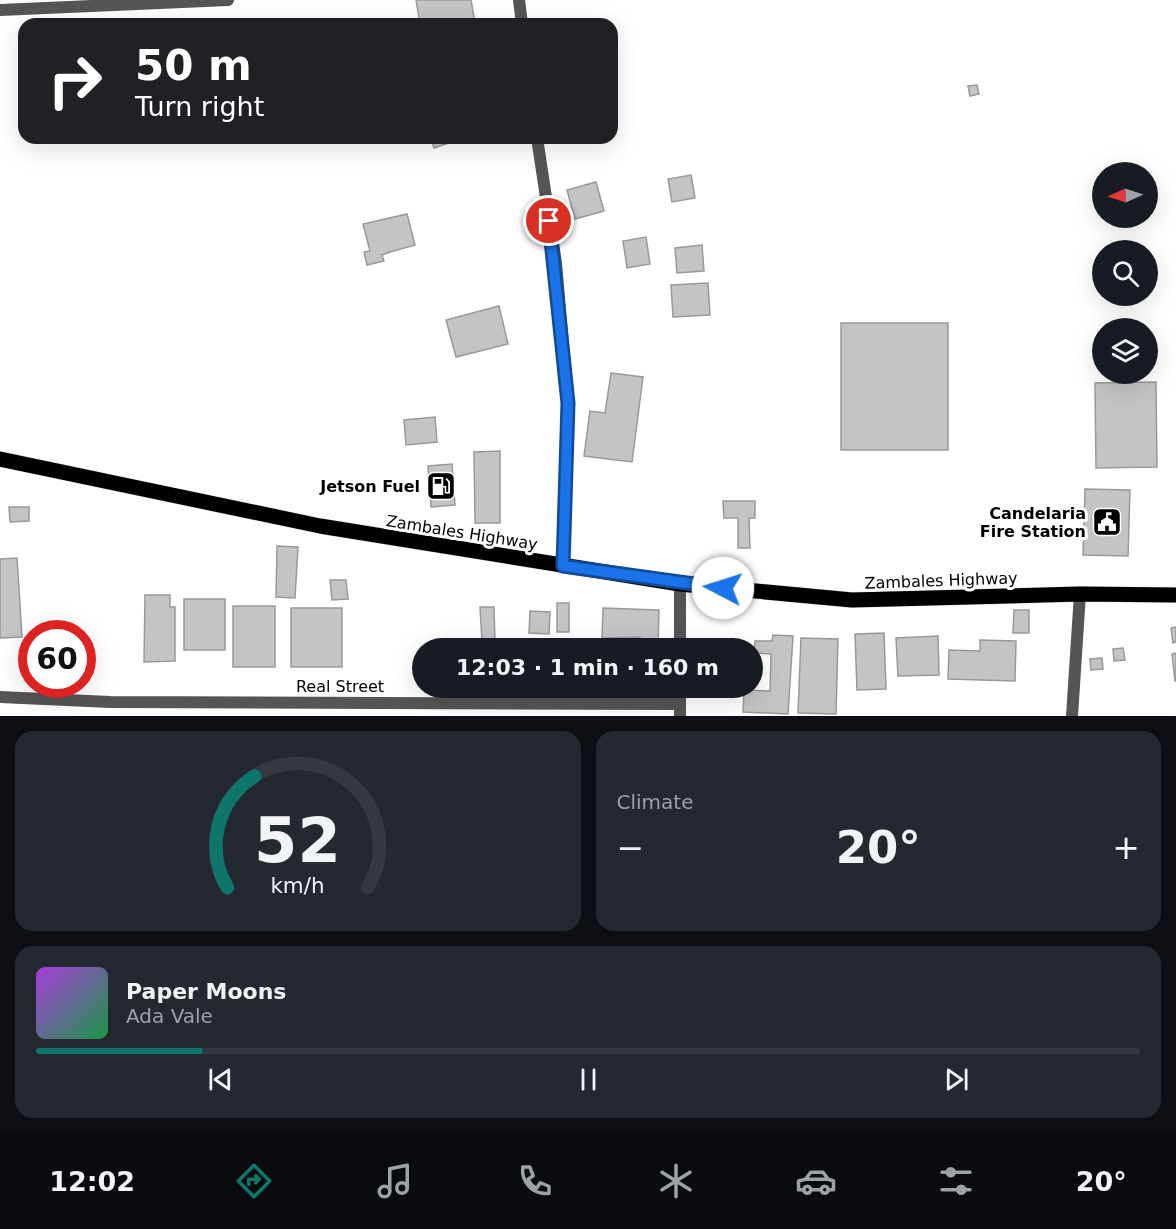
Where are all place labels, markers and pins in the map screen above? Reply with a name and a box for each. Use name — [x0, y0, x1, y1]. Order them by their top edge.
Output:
pin — [523, 195, 574, 246]
fuel station icon: Jetson Fuel — [425, 470, 457, 502]
place label: Jetson Fuel — [319, 477, 420, 496]
place label: Candelaria Fire Station — [980, 504, 1086, 541]
public building icon: Candelaria Fire Station — [1091, 506, 1123, 538]

